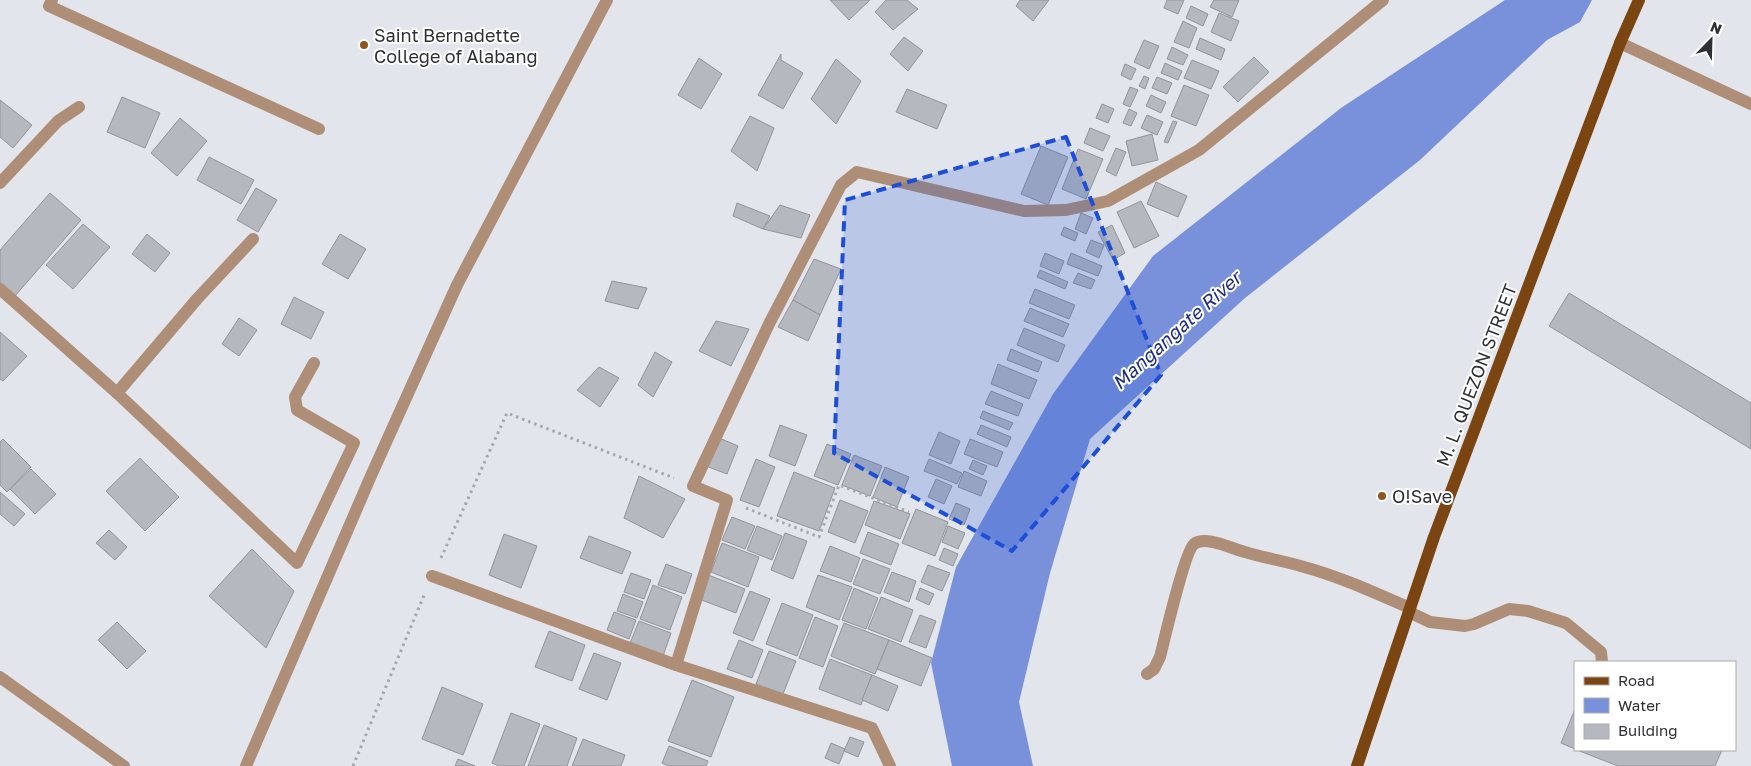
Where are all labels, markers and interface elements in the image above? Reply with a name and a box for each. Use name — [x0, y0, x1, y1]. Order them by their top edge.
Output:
north arrow — [1686, 15, 1736, 65]
text: N — [1708, 18, 1724, 37]
place label: Saint Bernadette College of Alabang — [374, 24, 538, 67]
marker: Saint Bernadette College of Alabang — [358, 39, 370, 51]
water label: Mangangate River — [1107, 264, 1247, 394]
street label: M. L. QUEZON STREET — [1431, 281, 1521, 469]
place label: O!Save — [1392, 485, 1452, 507]
marker: O!Save — [1376, 490, 1388, 502]
legend — [1574, 661, 1736, 751]
text: Road — [1618, 671, 1655, 689]
text: Water — [1618, 696, 1661, 714]
text: Building — [1618, 721, 1678, 739]

